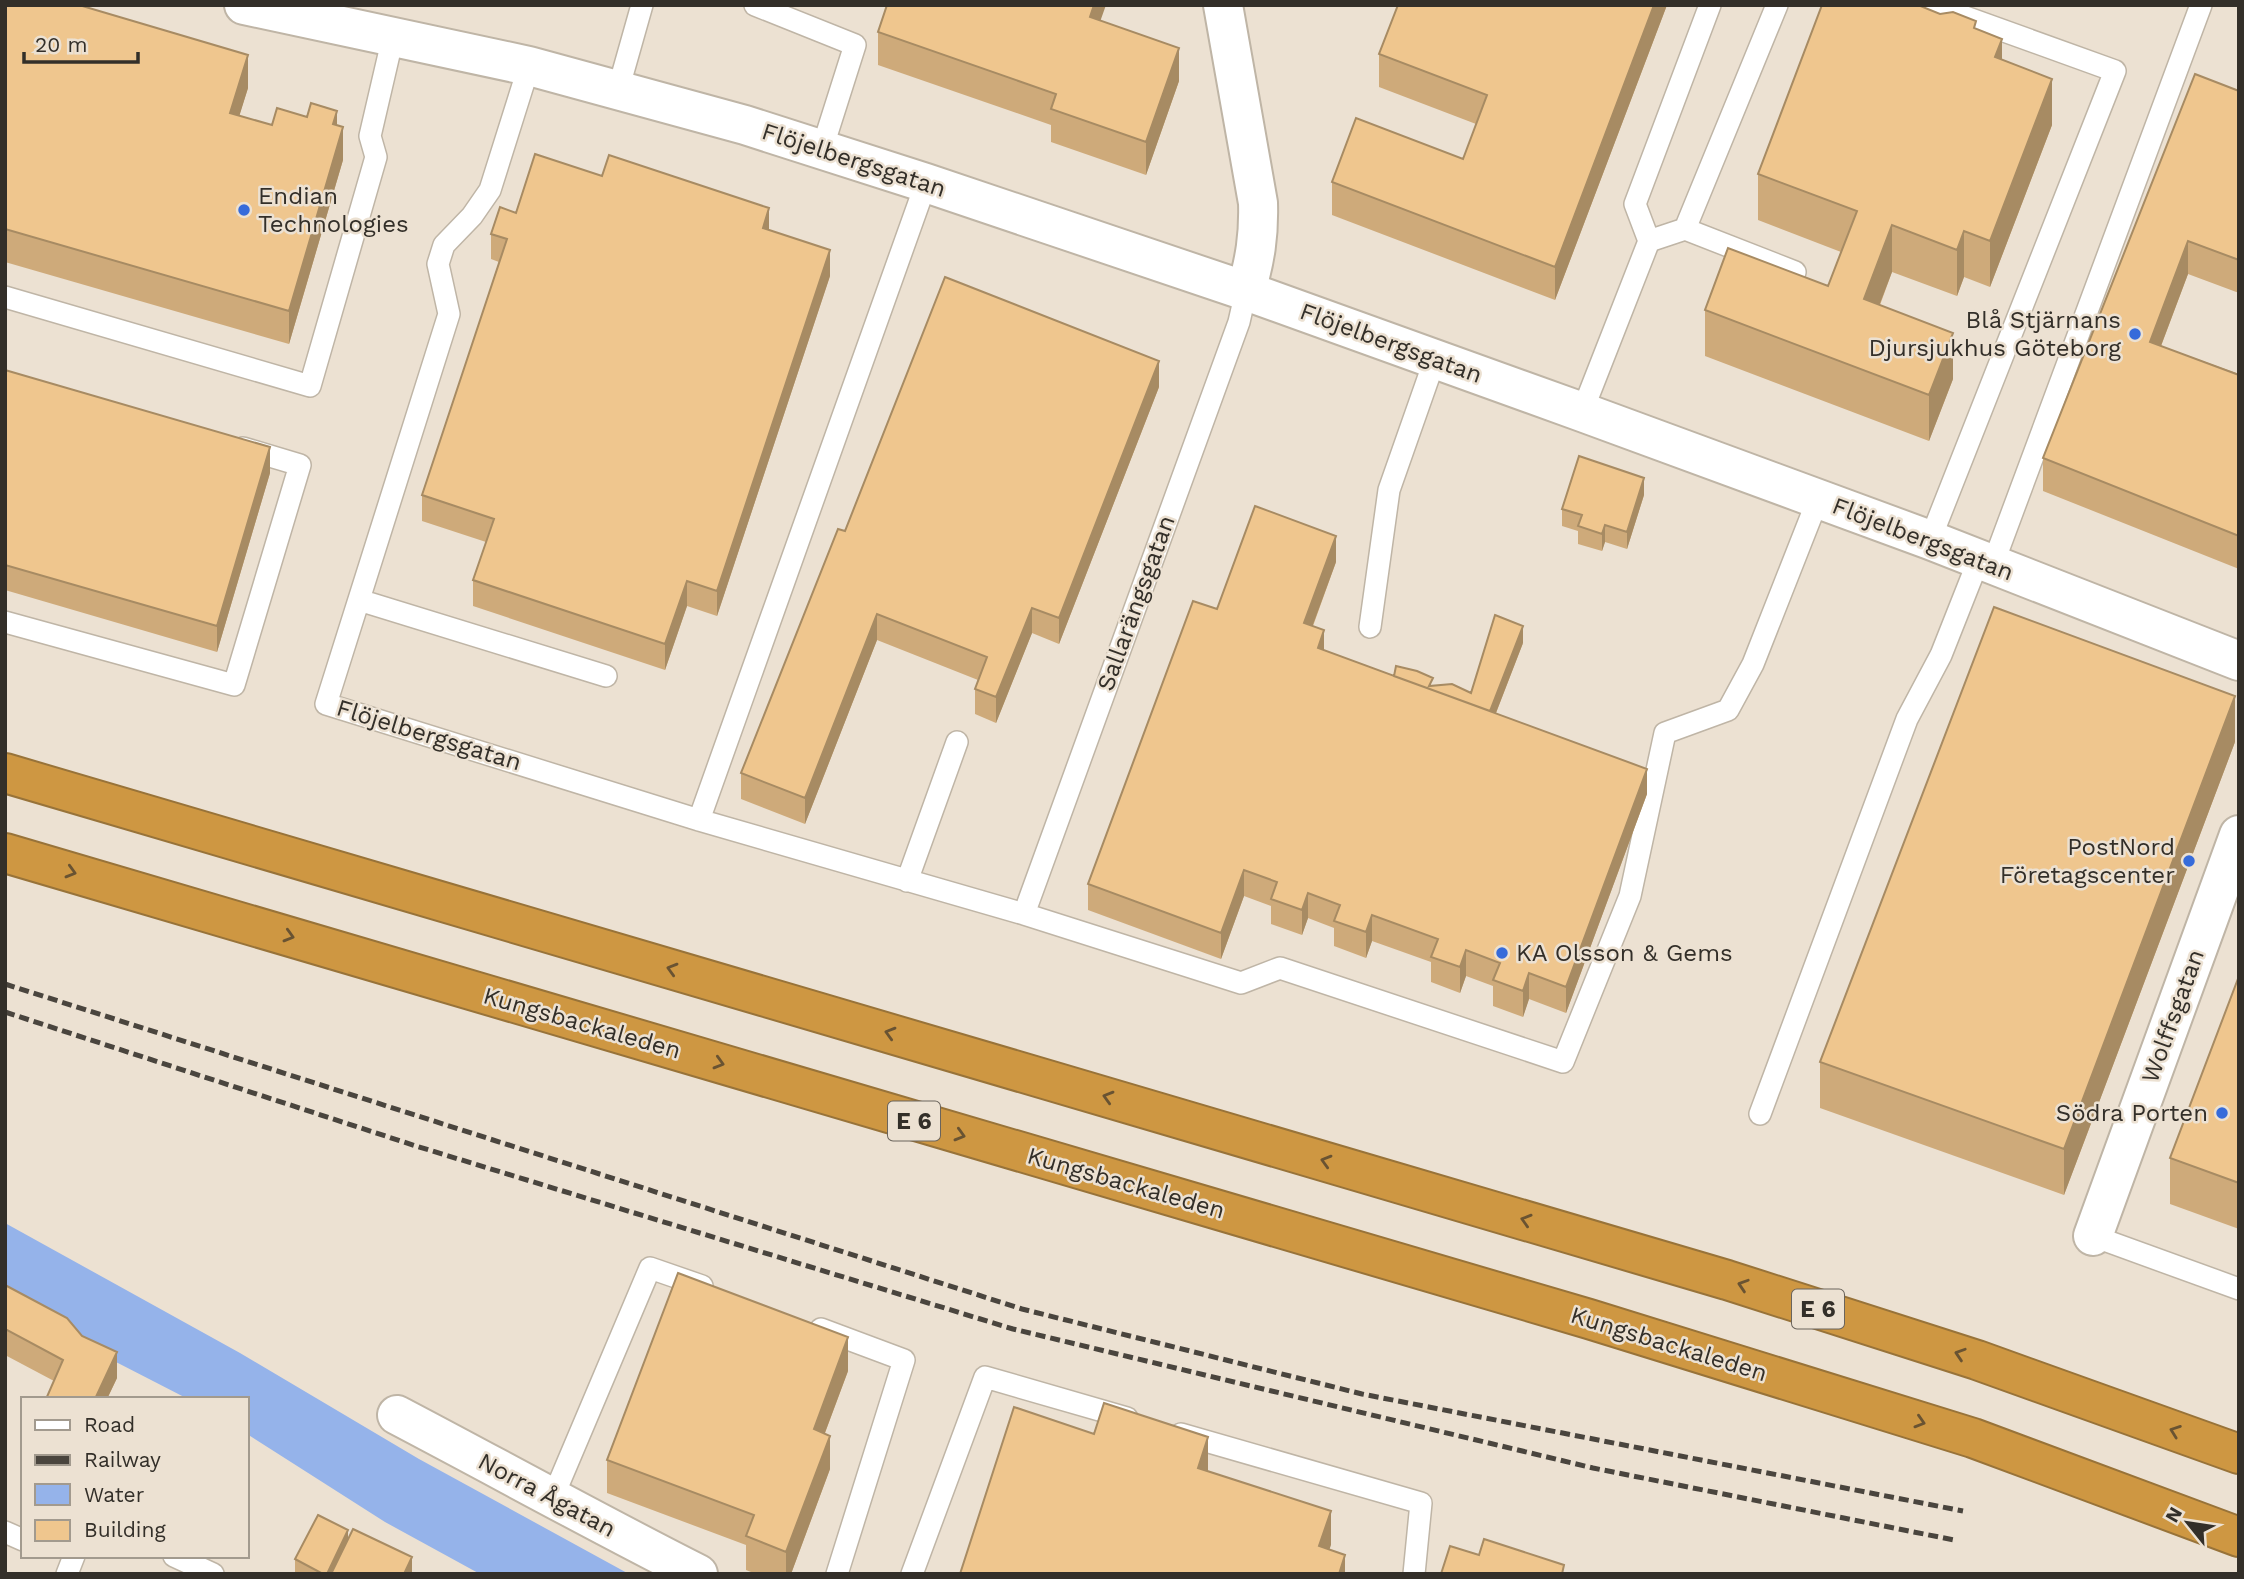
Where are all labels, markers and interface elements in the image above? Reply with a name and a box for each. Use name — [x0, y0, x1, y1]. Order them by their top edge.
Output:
scale bar — [24, 21, 138, 65]
text: 20 m — [35, 32, 87, 57]
street label: Flöjelbergsgatan — [758, 117, 950, 203]
place label: Endian Technologies — [258, 182, 409, 238]
marker: Endian Technologies — [236, 202, 252, 218]
street label: Flöjelbergsgatan — [1296, 297, 1486, 389]
place label: Blå Stjärnans Djursjukhus Göteborg — [1869, 306, 2121, 362]
marker: Blå Stjärnans Djursjukhus Göteborg — [2127, 326, 2143, 342]
street label: Flöjelbergsgatan — [1828, 492, 2018, 586]
street label: Sallarängsgatan — [1091, 511, 1181, 695]
street label: Flöjelbergsgatan — [333, 694, 525, 776]
place label: PostNord Företagscenter — [2000, 833, 2175, 889]
marker: PostNord Företagscenter — [2181, 853, 2197, 869]
one-way arrow — [65, 864, 77, 879]
one-way arrow — [283, 928, 295, 943]
place label: KA Olsson & Gems — [1516, 939, 1733, 967]
marker: KA Olsson & Gems — [1494, 945, 1510, 961]
street label: Wolffsgatan — [2136, 945, 2210, 1087]
one-way arrow — [666, 962, 678, 977]
street label: Kungsbackaleden — [480, 981, 684, 1065]
one-way arrow — [884, 1026, 896, 1041]
one-way arrow — [713, 1055, 725, 1070]
one-way arrow — [1102, 1090, 1114, 1105]
place label: Södra Porten — [2056, 1099, 2208, 1127]
road number: E 6 — [888, 1102, 940, 1140]
marker: Södra Porten — [2214, 1105, 2230, 1121]
one-way arrow — [954, 1126, 966, 1141]
street label: Kungsbackaleden — [1024, 1141, 1228, 1225]
one-way arrow — [1321, 1155, 1333, 1169]
one-way arrow — [1520, 1214, 1532, 1229]
one-way arrow — [1738, 1279, 1750, 1293]
road number: E 6 — [1792, 1290, 1844, 1328]
street label: Kungsbackaleden — [1567, 1301, 1771, 1387]
one-way arrow — [1954, 1348, 1966, 1363]
legend — [21, 1397, 248, 1558]
text: Road — [84, 1412, 135, 1437]
one-way arrow — [1914, 1413, 1926, 1428]
one-way arrow — [2169, 1425, 2181, 1439]
text: Railway — [84, 1447, 161, 1472]
street label: Norra Ågatan — [474, 1447, 620, 1543]
text: Water — [84, 1482, 145, 1507]
north arrow — [2153, 1488, 2223, 1558]
text: N — [2160, 1503, 2187, 1527]
text: Building — [84, 1517, 166, 1542]

